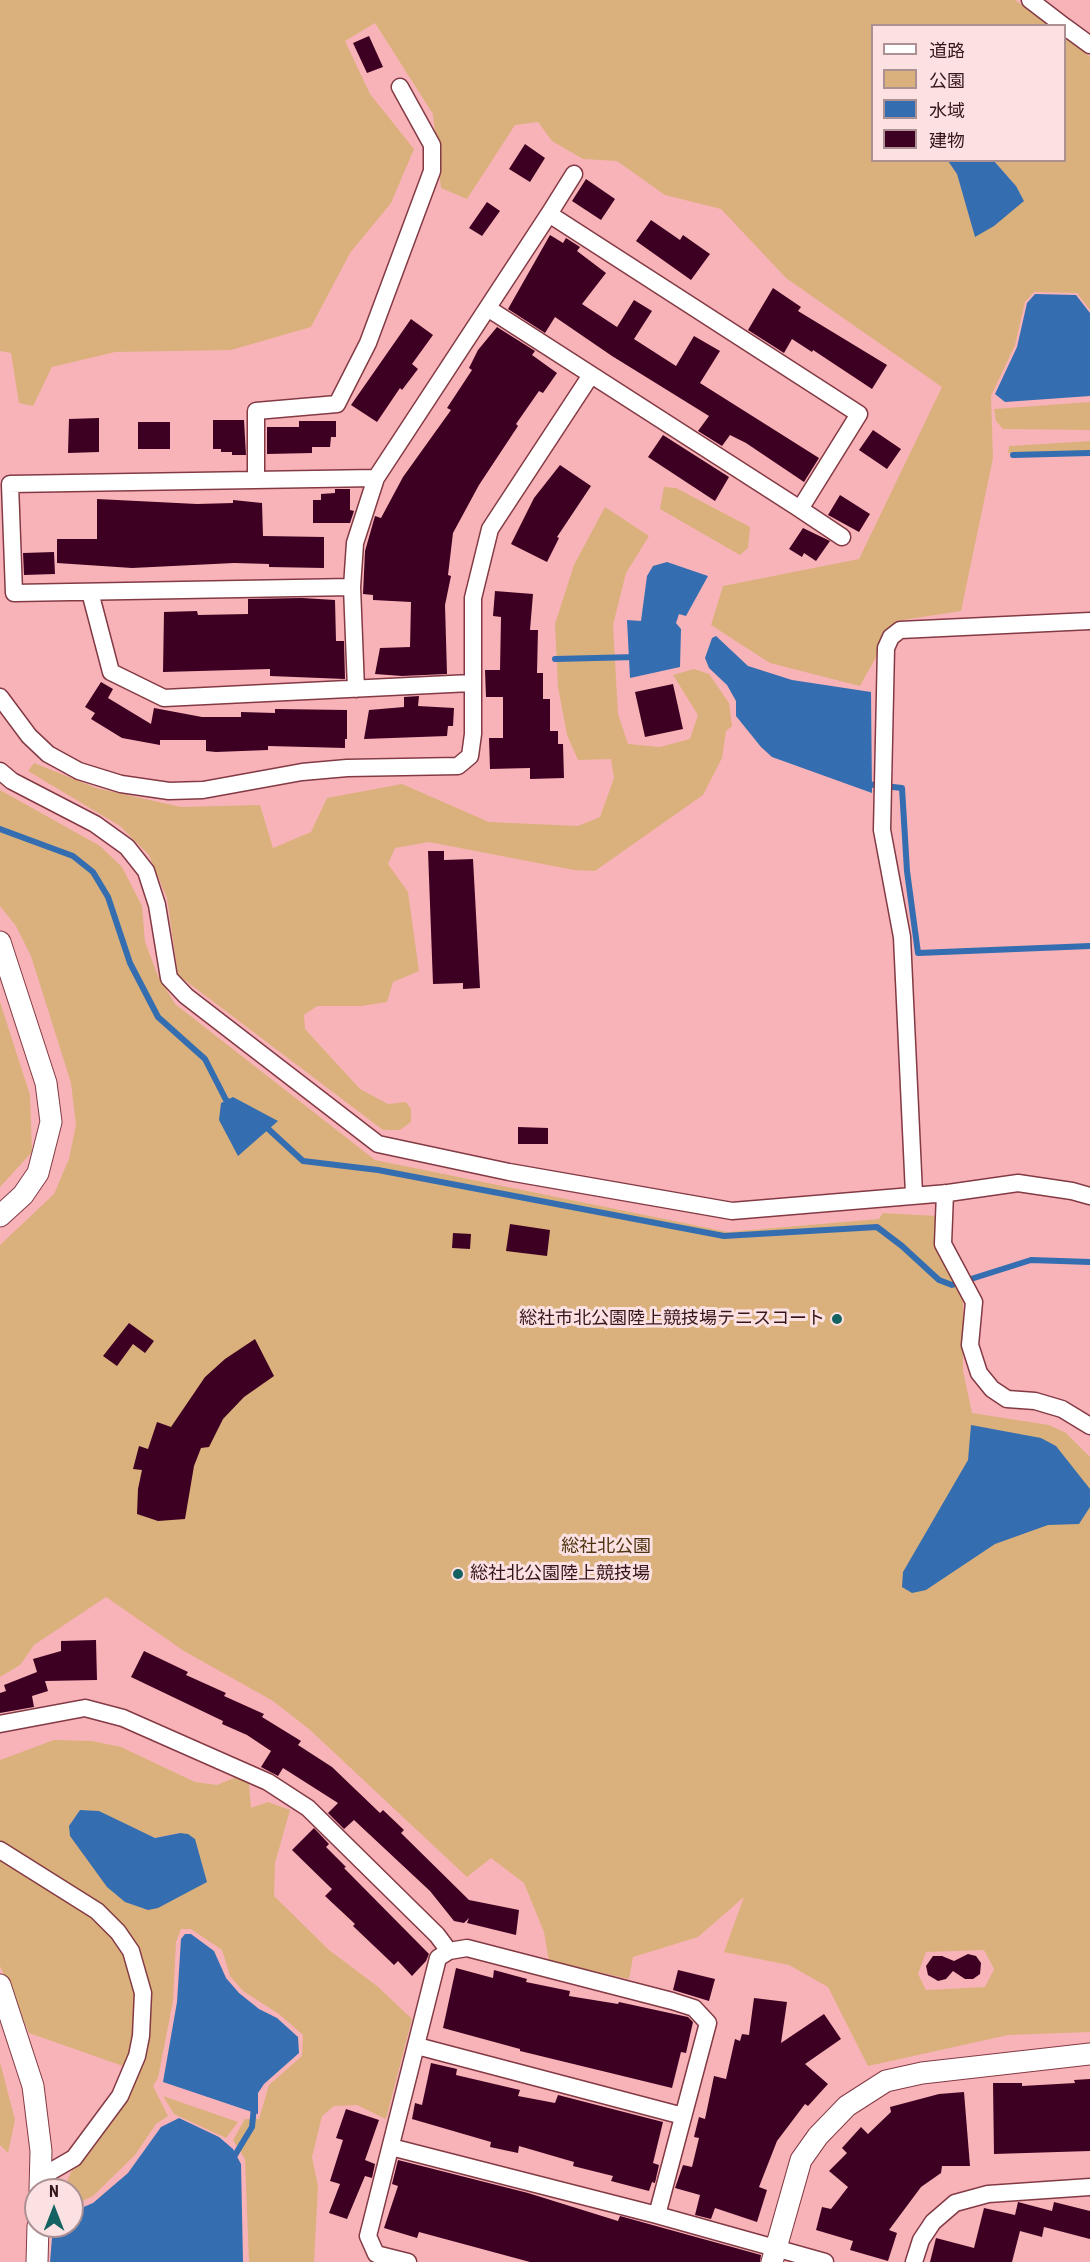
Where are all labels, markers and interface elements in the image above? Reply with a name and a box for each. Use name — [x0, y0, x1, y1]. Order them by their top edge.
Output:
legend — [871, 24, 1066, 162]
text: 道路 — [929, 40, 965, 61]
text: 公園 — [929, 70, 965, 91]
text: 水域 — [929, 100, 965, 121]
text: 建物 — [929, 130, 965, 151]
place label: 総社市北公園陸上競技場テニスコート — [519, 1308, 825, 1330]
marker: 総社市北公園陸上競技場テニスコート — [830, 1312, 844, 1326]
park label: 総社北公園 — [561, 1536, 651, 1558]
place label: 総社北公園陸上競技場 — [470, 1563, 650, 1585]
marker: 総社北公園陸上競技場 — [451, 1567, 465, 1581]
north arrow — [24, 2178, 84, 2238]
text: N — [49, 2182, 59, 2201]

